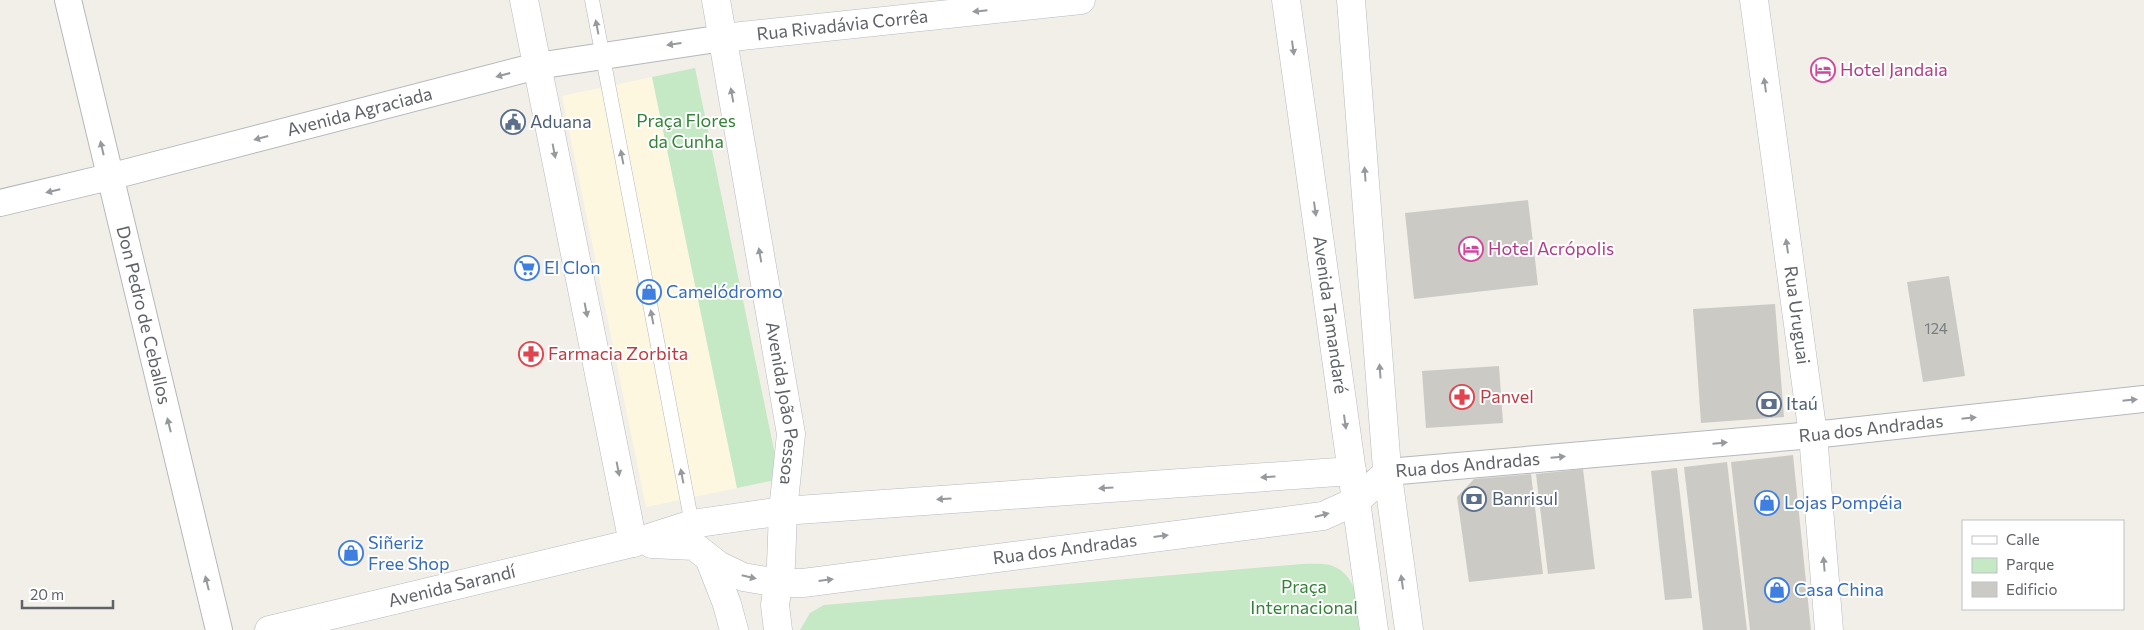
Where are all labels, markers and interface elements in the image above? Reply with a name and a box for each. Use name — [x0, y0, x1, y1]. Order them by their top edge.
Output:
street label: Rua Rivadávia Corrêa — [755, 4, 929, 44]
one-way arrow — [972, 7, 988, 15]
one-way arrow — [592, 19, 600, 35]
one-way arrow — [666, 41, 682, 49]
one-way arrow — [1289, 41, 1297, 57]
hotel icon: Hotel Jandaia — [1810, 57, 1836, 83]
place label: Hotel Jandaia — [1840, 58, 1948, 80]
one-way arrow — [495, 71, 510, 79]
one-way arrow — [1761, 77, 1769, 93]
street label: Avenida Agraciada — [284, 82, 434, 140]
one-way arrow — [728, 87, 736, 103]
public building icon: Aduana — [500, 109, 526, 135]
park label: Praça Flores da Cunha — [636, 109, 736, 152]
place label: Aduana — [530, 110, 592, 132]
one-way arrow — [253, 134, 269, 142]
one-way arrow — [98, 140, 106, 155]
one-way arrow — [550, 143, 558, 158]
one-way arrow — [617, 149, 625, 165]
one-way arrow — [1360, 166, 1368, 182]
one-way arrow — [45, 187, 60, 195]
one-way arrow — [1312, 202, 1320, 218]
street label: Don Pedro de Ceballos — [112, 223, 177, 406]
street label: Avenida Tamandaré — [1309, 234, 1353, 395]
hotel icon: Hotel Acrópolis — [1458, 236, 1484, 262]
place label: Hotel Acrópolis — [1488, 237, 1614, 259]
one-way arrow — [1783, 238, 1791, 254]
one-way arrow — [755, 247, 763, 263]
supermarket icon: El Clon — [514, 255, 540, 281]
place label: El Clon — [544, 256, 601, 278]
street label: Rua Uruguai — [1780, 264, 1815, 366]
shop icon: Camelódromo — [636, 279, 662, 305]
place label: Camelódromo — [666, 280, 783, 302]
one-way arrow — [582, 302, 590, 318]
one-way arrow — [648, 309, 656, 324]
house number: 124 — [1924, 319, 1948, 337]
street label: Avenida João Pessoa — [762, 320, 804, 486]
pharmacy icon: Farmacia Zorbita — [518, 341, 544, 367]
place label: Farmacia Zorbita — [548, 342, 688, 364]
one-way arrow — [1375, 363, 1383, 379]
pharmacy icon: Panvel — [1449, 384, 1475, 410]
place label: Panvel — [1480, 385, 1534, 407]
bank icon: Itaú — [1756, 391, 1782, 417]
place label: Itaú — [1786, 392, 1818, 414]
one-way arrow — [2123, 396, 2139, 404]
street label: Rua dos Andradas — [1798, 409, 1944, 446]
one-way arrow — [1961, 414, 1977, 422]
one-way arrow — [1341, 415, 1349, 431]
one-way arrow — [165, 417, 173, 432]
one-way arrow — [1712, 439, 1728, 447]
street label: Rua dos Andradas — [1394, 447, 1541, 481]
one-way arrow — [1551, 453, 1567, 461]
one-way arrow — [615, 462, 623, 478]
one-way arrow — [678, 468, 686, 484]
one-way arrow — [1260, 473, 1276, 481]
one-way arrow — [1098, 484, 1114, 492]
bank icon: Banrisul — [1461, 486, 1487, 512]
place label: Banrisul — [1492, 487, 1558, 509]
shop icon: Lojas Pompéia — [1754, 490, 1780, 516]
place label: Lojas Pompéia — [1784, 491, 1902, 513]
one-way arrow — [936, 496, 952, 504]
one-way arrow — [1314, 511, 1329, 519]
legend — [1962, 520, 2124, 610]
street label: Rua dos Andradas — [991, 528, 1138, 568]
text: Calle — [2006, 530, 2040, 548]
place label: Siñeriz Free Shop — [368, 531, 450, 574]
one-way arrow — [1153, 532, 1169, 540]
shop icon: Siñeriz Free Shop — [338, 540, 364, 566]
text: Parque — [2006, 555, 2054, 573]
one-way arrow — [1820, 556, 1828, 572]
street label: Avenida Sarandí — [386, 559, 519, 611]
one-way arrow — [741, 573, 757, 581]
one-way arrow — [1398, 573, 1406, 589]
one-way arrow — [203, 575, 211, 590]
park label: Praça Internacional — [1250, 575, 1358, 618]
one-way arrow — [818, 576, 834, 584]
shop icon: Casa China — [1764, 577, 1790, 603]
scale bar — [22, 578, 114, 610]
place label: Casa China — [1794, 578, 1884, 600]
text: Edificio — [2006, 580, 2057, 598]
text: 20 m — [30, 585, 64, 603]

